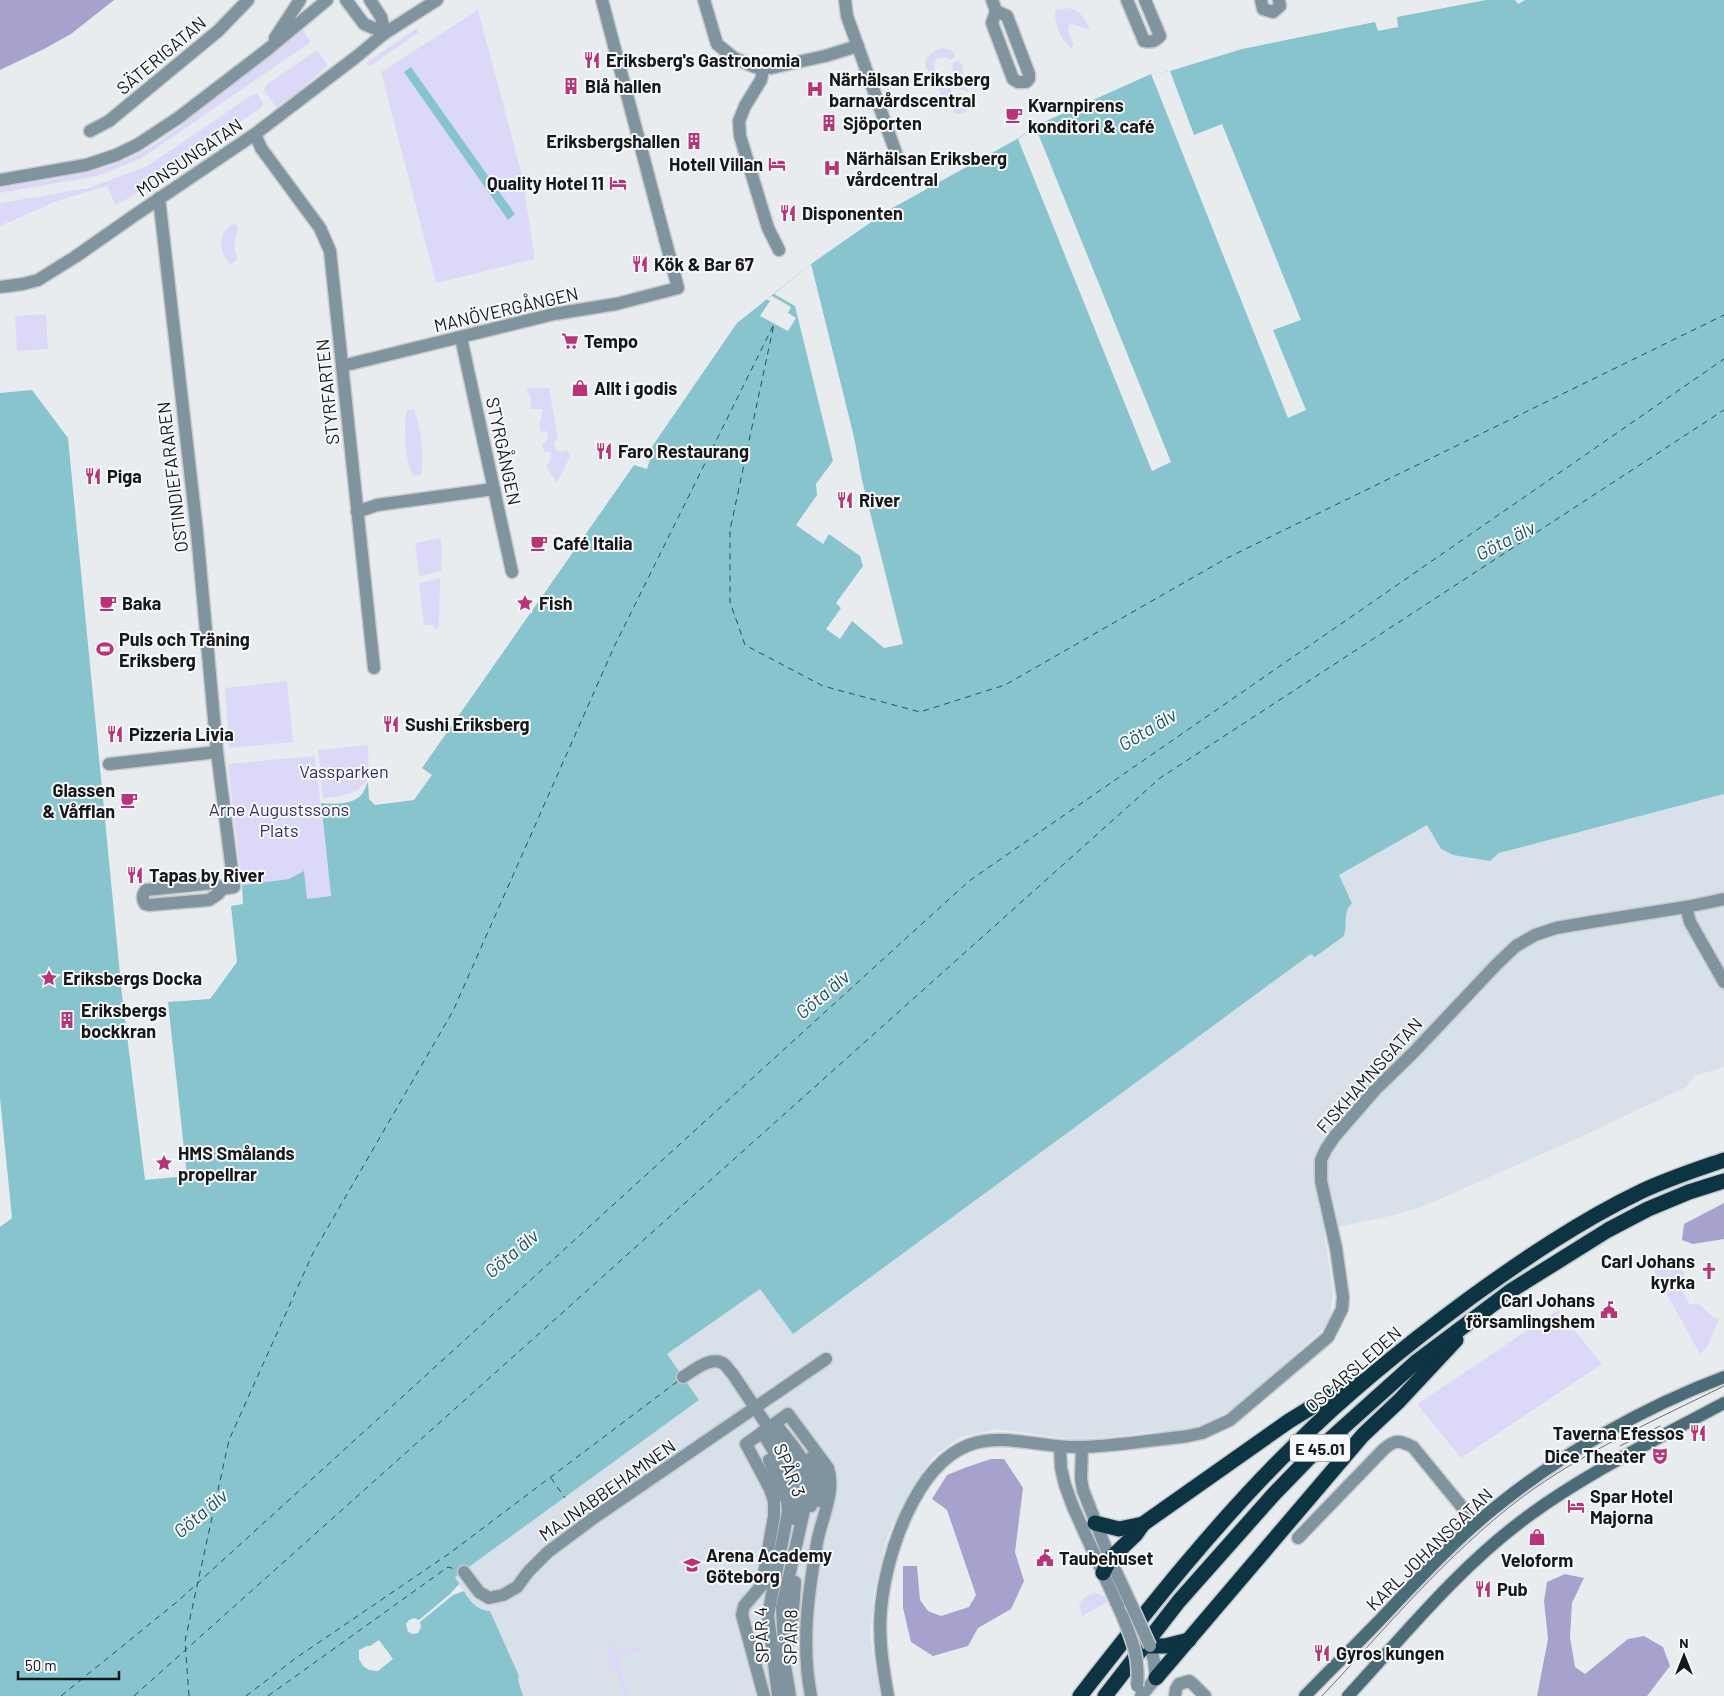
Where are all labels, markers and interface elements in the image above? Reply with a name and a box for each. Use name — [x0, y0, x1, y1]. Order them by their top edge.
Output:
street label: SÄTERIGATAN — [112, 11, 210, 99]
place label: Eriksberg's Gastronomia — [606, 49, 800, 71]
restaurant icon: Eriksberg's Gastronomia — [582, 50, 602, 70]
place label: Närhälsan Eriksberg barnavårdscentral — [829, 68, 990, 111]
place label: Blå hallen — [585, 75, 661, 97]
building icon: Blå hallen — [561, 76, 581, 96]
hospital icon: Närhälsan Eriksberg barnavårdscentral — [805, 79, 825, 99]
place label: Kvarnpirens konditori & café — [1028, 94, 1155, 137]
cafe icon: Kvarnpirens konditori & café — [1004, 105, 1024, 125]
place label: Sjöporten — [843, 112, 922, 134]
street label: MONSUNGATAN — [132, 113, 246, 201]
building icon: Sjöporten — [819, 113, 839, 133]
place label: Eriksbergshallen — [546, 130, 680, 152]
building icon: Eriksbergshallen — [684, 131, 704, 151]
place label: Närhälsan Eriksberg vårdcentral — [846, 147, 1007, 190]
place label: Hotell Villan — [669, 153, 763, 175]
hotel icon: Hotell Villan — [767, 154, 787, 174]
hospital icon: Närhälsan Eriksberg vårdcentral — [822, 158, 842, 178]
place label: Quality Hotel 11 — [487, 172, 604, 194]
hotel icon: Quality Hotel 11 — [608, 173, 628, 193]
place label: Disponenten — [802, 202, 903, 224]
restaurant icon: Disponenten — [778, 203, 798, 223]
place label: Kök & Bar 67 — [654, 253, 754, 275]
restaurant icon: Kök & Bar 67 — [630, 254, 650, 274]
street label: MANÖVERGÅNGEN — [432, 282, 580, 336]
place label: Tempo — [584, 330, 638, 352]
supermarket icon: Tempo — [560, 331, 580, 351]
street label: STYRFARTEN — [311, 338, 343, 446]
place label: Allt i godis — [594, 377, 677, 399]
shop icon: Allt i godis — [570, 378, 590, 398]
street label: STYRGÅNGEN — [482, 395, 526, 507]
street label: OSTINDIEFARAREN — [152, 400, 192, 554]
place label: Faro Restaurang — [618, 440, 749, 462]
restaurant icon: Faro Restaurang — [594, 441, 614, 461]
place label: Piga — [107, 465, 142, 487]
restaurant icon: Piga — [83, 466, 103, 486]
place label: River — [859, 489, 900, 511]
restaurant icon: River — [835, 490, 855, 510]
water label: Göta älv — [1471, 515, 1539, 565]
place label: Café Italia — [553, 532, 633, 554]
cafe icon: Café Italia — [529, 533, 549, 553]
place label: Baka — [122, 592, 161, 614]
place label: Fish — [539, 592, 573, 614]
cafe icon: Baka — [98, 593, 118, 613]
place icon: Fish — [515, 593, 535, 613]
place label: Puls och Träning Eriksberg — [119, 628, 250, 671]
sports icon: Puls och Träning Eriksberg — [95, 639, 115, 659]
water label: Göta älv — [1114, 703, 1180, 755]
place label: Sushi Eriksberg — [405, 713, 529, 735]
restaurant icon: Sushi Eriksberg — [381, 714, 401, 734]
place label: Pizzeria Livia — [129, 723, 234, 745]
restaurant icon: Pizzeria Livia — [105, 724, 125, 744]
park label: Vassparken — [299, 760, 389, 782]
place label: Glassen & Våfflan — [42, 779, 115, 822]
cafe icon: Glassen & Våfflan — [119, 790, 139, 810]
park label: Arne Augustssons Plats — [209, 798, 349, 841]
place label: Tapas by River — [149, 864, 264, 886]
restaurant icon: Tapas by River — [125, 865, 145, 885]
water label: Göta älv — [790, 965, 854, 1023]
place label: Eriksbergs Docka — [63, 967, 202, 989]
place icon: Eriksbergs Docka — [39, 968, 59, 988]
place label: Eriksbergs bockkran — [81, 999, 167, 1042]
building icon: Eriksbergs bockkran — [57, 1010, 77, 1030]
street label: FISKHAMNSGATAN — [1311, 1013, 1427, 1137]
place label: HMS Smålands propellrar — [178, 1142, 295, 1185]
place icon: HMS Smålands propellrar — [154, 1153, 174, 1173]
water label: Göta älv — [479, 1224, 543, 1282]
place label: Carl Johans kyrka — [1601, 1250, 1695, 1293]
church icon: Carl Johans kyrka — [1699, 1261, 1719, 1281]
place label: Carl Johans församlingshem — [1466, 1289, 1595, 1332]
public building icon: Carl Johans församlingshem — [1599, 1300, 1619, 1320]
street label: OSCARSLEDEN — [1300, 1321, 1406, 1417]
place label: Taverna Efessos — [1553, 1422, 1684, 1444]
restaurant icon: Taverna Efessos — [1688, 1423, 1708, 1443]
street label: MAJNABBEHAMNEN — [534, 1435, 680, 1545]
road number: E 45.01 — [1290, 1435, 1350, 1462]
street label: SPÅR 3 — [769, 1440, 811, 1500]
place label: Dice Theater — [1544, 1445, 1646, 1467]
theatre icon: Dice Theater — [1650, 1446, 1670, 1466]
street label: KARL JOHANSGATAN — [1361, 1483, 1497, 1615]
water label: Göta älv — [168, 1484, 232, 1542]
place label: Spar Hotel Majorna — [1590, 1485, 1673, 1528]
hotel icon: Spar Hotel Majorna — [1566, 1496, 1586, 1516]
shop icon: Veloform — [1527, 1527, 1547, 1547]
place label: Arena Academy Göteborg — [706, 1544, 832, 1587]
place label: Taubehuset — [1059, 1547, 1153, 1569]
public building icon: Taubehuset — [1035, 1548, 1055, 1568]
place label: Veloform — [1501, 1549, 1573, 1571]
school or university icon: Arena Academy Göteborg — [682, 1555, 702, 1575]
place label: Pub — [1497, 1578, 1528, 1600]
restaurant icon: Pub — [1473, 1579, 1493, 1599]
street label: SPÅR 4 — [749, 1607, 773, 1663]
street label: SPÅR 8 — [779, 1609, 801, 1665]
north arrow — [1659, 1631, 1709, 1681]
text: N — [1679, 1634, 1689, 1651]
place label: Gyros kungen — [1336, 1642, 1444, 1664]
restaurant icon: Gyros kungen — [1312, 1643, 1332, 1663]
scale bar — [18, 1648, 119, 1680]
text: 50 m — [25, 1656, 57, 1674]

